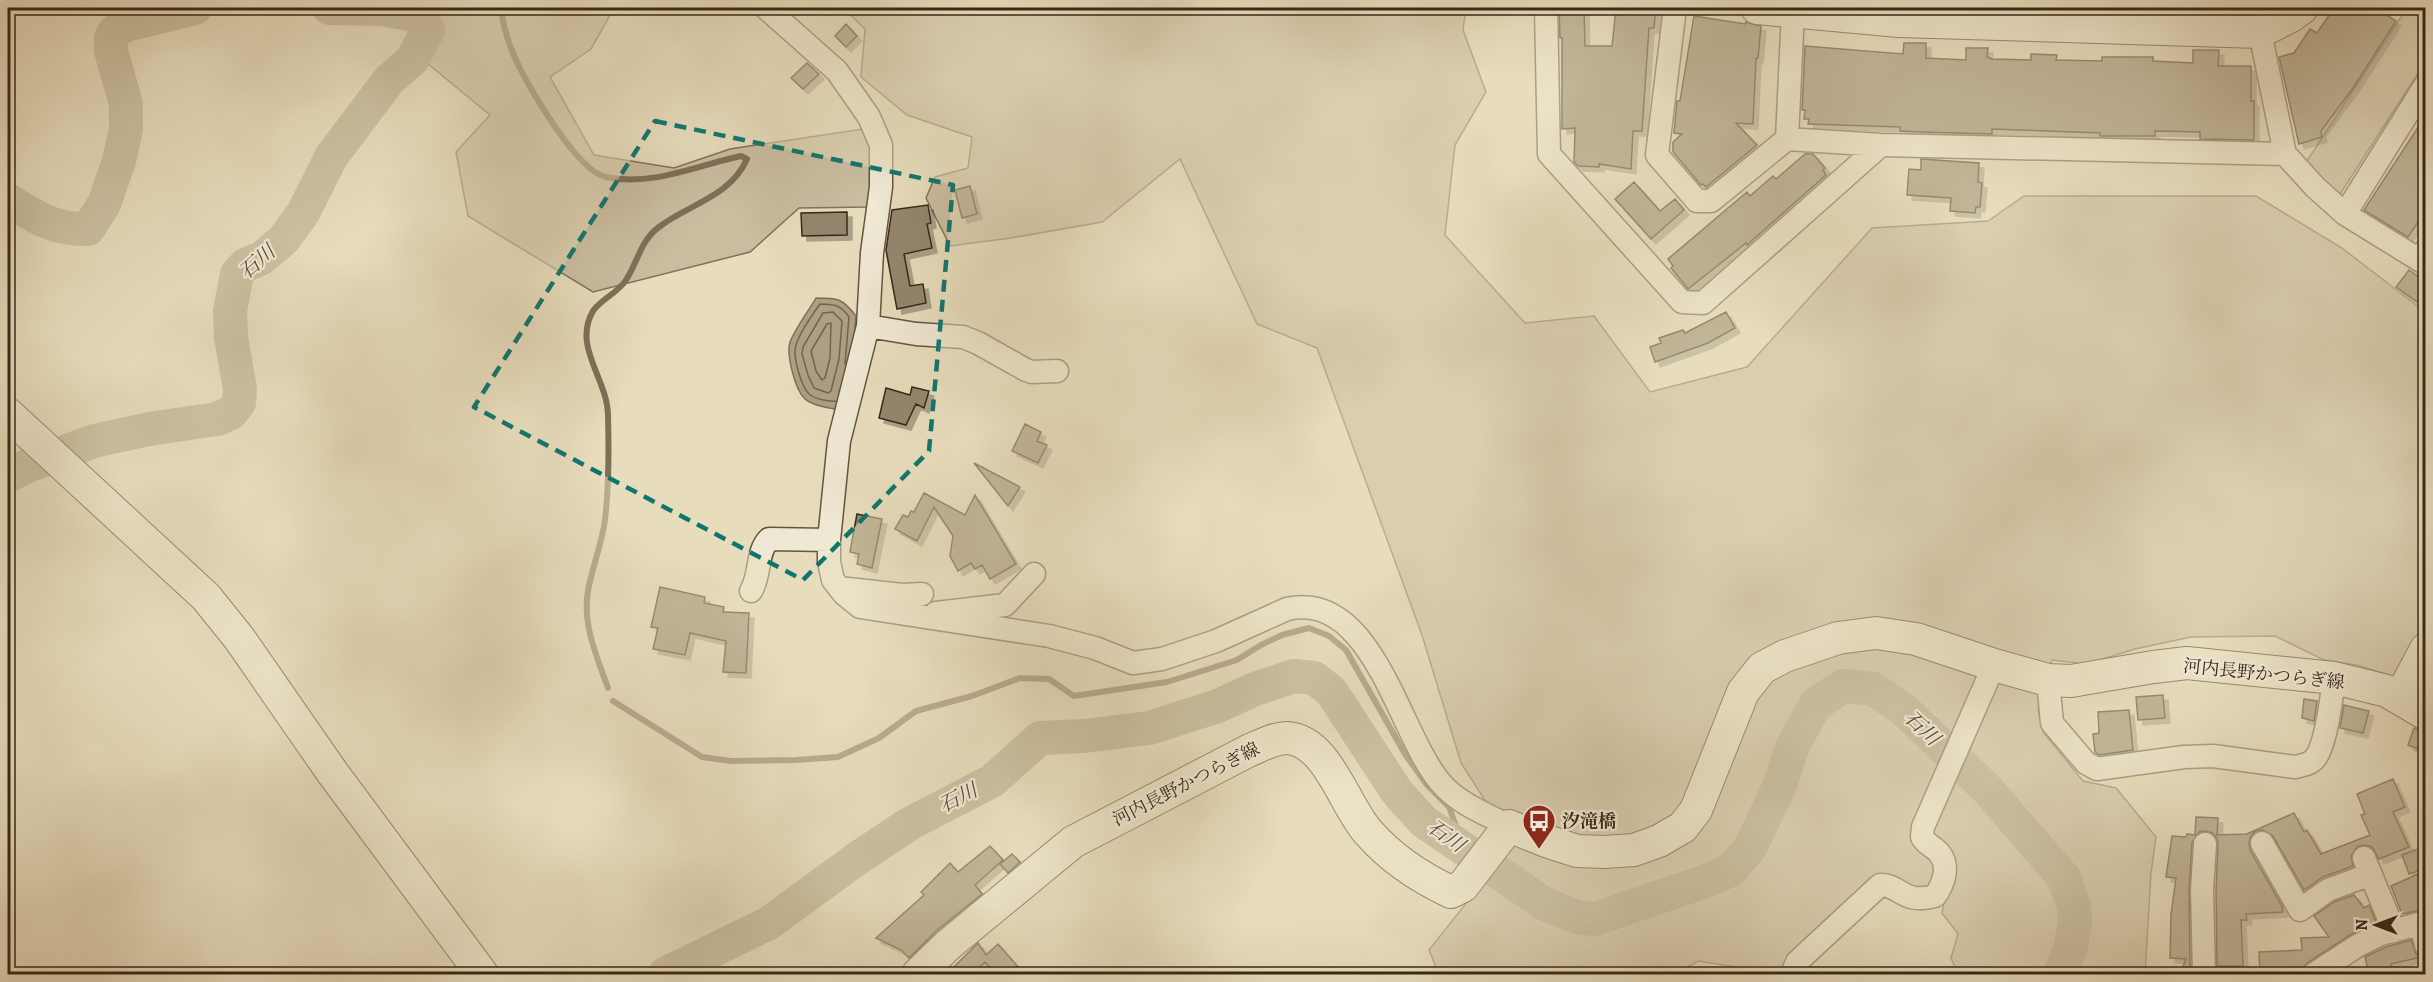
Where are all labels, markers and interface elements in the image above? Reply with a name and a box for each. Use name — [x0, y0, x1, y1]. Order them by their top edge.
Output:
water label: 石川 — [233, 237, 282, 285]
street label: 河内長野かつらぎ線 — [2182, 654, 2346, 694]
water label: 石川 — [1898, 704, 1947, 753]
street label: 河内長野かつらぎ線 — [1108, 737, 1264, 831]
water label: 石川 — [934, 776, 984, 819]
bus stop icon: 汐滝橋 — [1521, 803, 1557, 850]
place label: 汐滝橋 — [1562, 809, 1616, 833]
water label: 石川 — [1422, 813, 1472, 860]
north arrow — [2346, 895, 2406, 955]
text: N — [2351, 919, 2373, 931]

